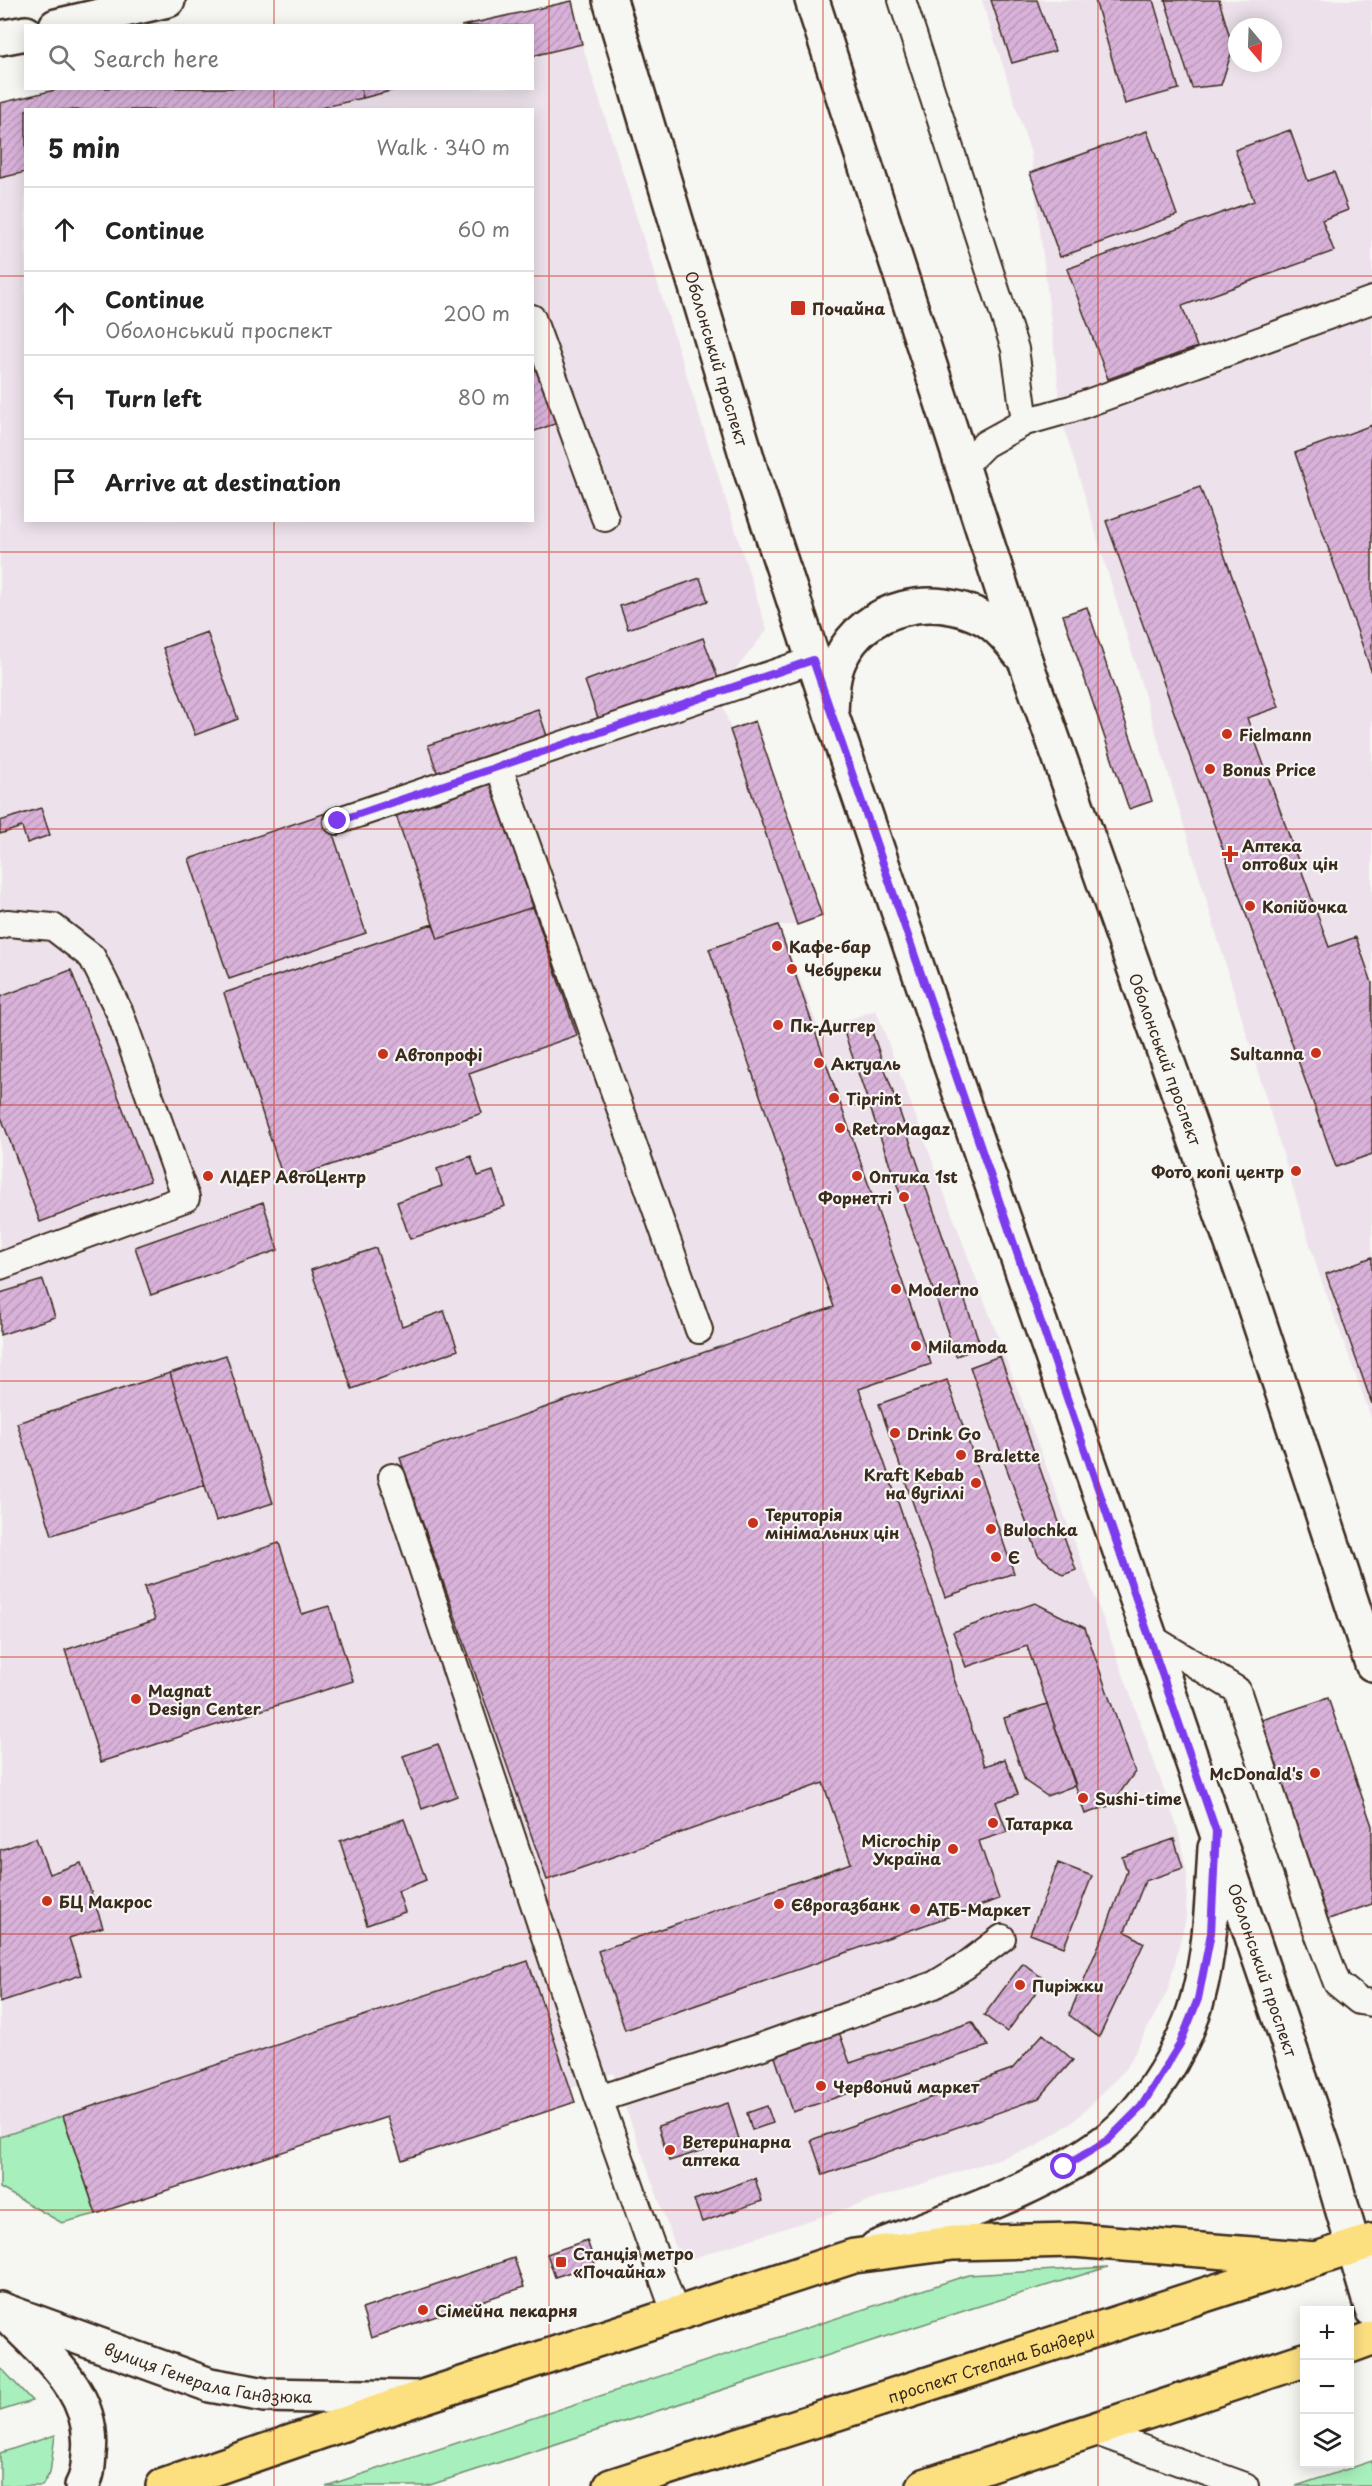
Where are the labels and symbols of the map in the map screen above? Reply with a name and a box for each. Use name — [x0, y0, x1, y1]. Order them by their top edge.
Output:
north arrow — [1228, 18, 1282, 72]
street label: Оболонський проспект — [680, 268, 755, 449]
place label: Почайна — [812, 296, 885, 320]
marker: Почайна — [789, 299, 807, 317]
place label: Fielmann — [1239, 722, 1312, 746]
marker: Fielmann — [1220, 727, 1234, 741]
place label: Bonus Price — [1222, 757, 1316, 781]
marker: Bonus Price — [1203, 762, 1217, 776]
route end — [324, 807, 350, 833]
place label: Аптека оптових цін — [1242, 833, 1338, 875]
marker: Аптека оптових цін — [1223, 847, 1237, 861]
place label: Копійочка — [1262, 894, 1348, 918]
marker: Копійочка — [1243, 899, 1257, 913]
place label: Кафе-бар — [789, 934, 871, 958]
marker: Кафе-бар — [770, 939, 784, 953]
place label: Чебуреки — [804, 957, 882, 981]
marker: Чебуреки — [785, 962, 799, 976]
street label: Оболонський проспект — [1124, 970, 1208, 1149]
place label: Пк-Диггер — [790, 1013, 876, 1037]
marker: Пк-Диггер — [771, 1018, 785, 1032]
place label: Sultanna — [1230, 1041, 1304, 1065]
place label: Автопрофі — [395, 1042, 483, 1066]
marker: Sultanna — [1309, 1046, 1323, 1060]
marker: Автопрофі — [376, 1047, 390, 1061]
place label: Актуаль — [831, 1051, 901, 1075]
marker: Актуаль — [812, 1056, 826, 1070]
place label: Tiprint — [846, 1086, 902, 1110]
marker: Tiprint — [827, 1091, 841, 1105]
place label: RetroMagaz — [852, 1116, 950, 1140]
marker: RetroMagaz — [833, 1121, 847, 1135]
place label: Фото копі центр — [1151, 1159, 1284, 1183]
place label: ЛІДЕР АвтоЦентр — [220, 1164, 366, 1188]
place label: Оптика 1st — [869, 1164, 958, 1188]
marker: Фото копі центр — [1289, 1164, 1303, 1178]
marker: ЛІДЕР АвтоЦентр — [201, 1169, 215, 1183]
marker: Оптика 1st — [850, 1169, 864, 1183]
place label: Форнетті — [818, 1185, 892, 1209]
marker: Форнетті — [897, 1190, 911, 1204]
place label: Moderno — [908, 1277, 979, 1301]
marker: Moderno — [889, 1282, 903, 1296]
place label: Milamoda — [928, 1334, 1008, 1358]
marker: Milamoda — [909, 1339, 923, 1353]
place label: Drink Go — [907, 1421, 981, 1445]
marker: Drink Go — [888, 1426, 902, 1440]
place label: Bralette — [973, 1443, 1040, 1467]
marker: Bralette — [954, 1448, 968, 1462]
place label: Kraft Kebab на вугіллі — [864, 1462, 964, 1504]
marker: Kraft Kebab на вугіллі — [969, 1476, 983, 1490]
place label: Територія мінімальних цін — [765, 1502, 899, 1544]
marker: Територія мінімальних цін — [746, 1516, 760, 1530]
place label: Bulochka — [1003, 1517, 1078, 1541]
marker: Bulochka — [984, 1522, 998, 1536]
place label: Є — [1008, 1545, 1020, 1569]
marker: Є — [989, 1550, 1003, 1564]
place label: Magnat Design Center — [148, 1678, 262, 1720]
marker: Magnat Design Center — [129, 1692, 143, 1706]
place label: McDonald's — [1209, 1761, 1303, 1785]
marker: McDonald's — [1308, 1766, 1322, 1780]
place label: Sushi-time — [1095, 1786, 1182, 1810]
marker: Sushi-time — [1076, 1791, 1090, 1805]
place label: Татарка — [1005, 1811, 1073, 1835]
marker: Татарка — [986, 1816, 1000, 1830]
place label: Microchip Україна — [862, 1828, 941, 1870]
marker: Microchip Україна — [946, 1842, 960, 1856]
street label: Оболонський проспект — [1223, 1880, 1304, 2060]
place label: БЦ Макрос — [59, 1889, 153, 1913]
place label: Єврогазбанк — [791, 1892, 900, 1916]
marker: БЦ Макрос — [40, 1894, 54, 1908]
marker: Єврогазбанк — [772, 1897, 786, 1911]
place label: АТБ-Маркет — [927, 1897, 1031, 1921]
marker: АТБ-Маркет — [908, 1902, 922, 1916]
place label: Пиріжки — [1032, 1973, 1104, 1997]
marker: Пиріжки — [1013, 1978, 1027, 1992]
place label: Червоний маркет — [833, 2074, 980, 2098]
marker: Червоний маркет — [814, 2079, 828, 2093]
place label: Ветеринарна аптека — [682, 2129, 791, 2171]
marker: Ветеринарна аптека — [663, 2143, 677, 2157]
route start — [1050, 2153, 1076, 2179]
place label: Станція метро «Почайна» — [573, 2241, 694, 2283]
marker: Станція метро «Почайна» — [554, 2255, 568, 2269]
place label: Сімейна пекарня — [435, 2298, 578, 2322]
marker: Сімейна пекарня — [416, 2303, 430, 2317]
street label: проспект Степана Бандери — [885, 2319, 1097, 2408]
street label: вулиця Генерала Гандзюка — [101, 2336, 312, 2408]

